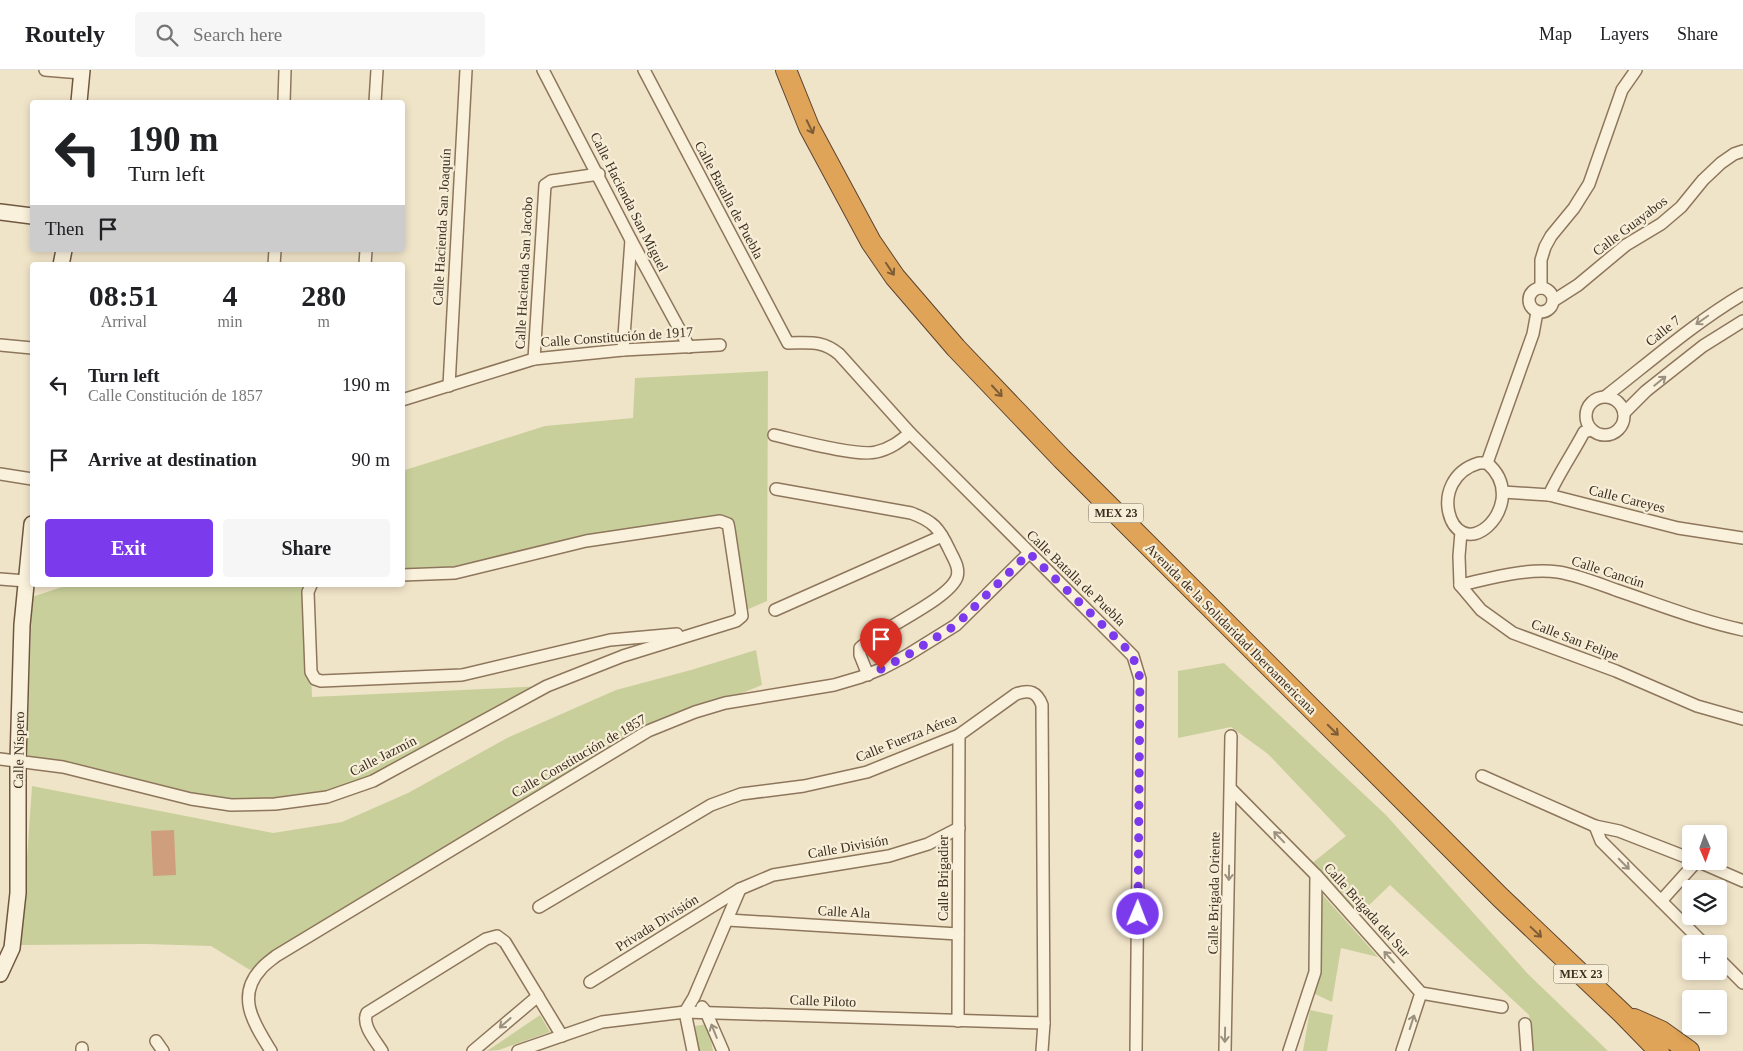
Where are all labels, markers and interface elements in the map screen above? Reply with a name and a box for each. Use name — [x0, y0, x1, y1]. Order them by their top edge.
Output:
search box — [135, 12, 485, 57]
text: Routely — [25, 21, 105, 47]
icon: search — [153, 21, 181, 49]
text: Search here — [193, 24, 282, 45]
text: Map — [1539, 24, 1572, 44]
text: Layers — [1600, 24, 1649, 44]
text: Share — [1677, 24, 1718, 44]
one-way arrow — [806, 119, 815, 134]
icon: left — [45, 120, 110, 185]
text: 190 m — [128, 120, 218, 159]
street label: Calle Hacienda San Miguel — [587, 130, 671, 274]
street label: Calle Batalla de Puebla — [692, 139, 767, 262]
street label: Calle Hacienda San Joaquín — [430, 148, 454, 306]
text: Turn left — [128, 161, 205, 186]
street label: Calle Guayabos — [1590, 193, 1670, 259]
street label: Calle Hacienda San Jacobo — [513, 196, 535, 350]
icon: arrive — [94, 215, 122, 243]
text: Then — [45, 218, 84, 239]
one-way arrow — [885, 261, 895, 275]
text: 08:51 — [89, 279, 159, 312]
text: 4 — [222, 279, 237, 312]
text: 280 — [301, 279, 346, 312]
text: Arrival — [101, 313, 147, 330]
text: min — [218, 313, 242, 330]
text: m — [317, 313, 330, 330]
street label: Calle 7 — [1643, 313, 1683, 349]
one-way arrow — [1695, 315, 1709, 325]
street label: Calle Constitución de 1917 — [540, 324, 694, 350]
text: Turn left — [88, 365, 160, 386]
icon: left — [45, 371, 73, 399]
text: 190 m — [342, 374, 390, 395]
one-way arrow — [1653, 375, 1666, 386]
one-way arrow — [991, 384, 1003, 397]
text: Calle Constitución de 1857 — [88, 387, 263, 404]
icon: arrive — [45, 446, 73, 474]
text: Arrive at destination — [88, 449, 257, 470]
text: 90 m — [351, 449, 390, 470]
street label: Calle Careyes — [1587, 482, 1667, 516]
road number: MEX 23 — [1088, 503, 1144, 522]
button: Exit — [45, 519, 213, 577]
button: Share — [223, 519, 390, 577]
street label: Calle Batalla de Puebla — [1024, 527, 1129, 629]
street label: Avenida de la Solidaridad Iberoamericana — [1143, 541, 1320, 718]
street label: Calle Cancún — [1570, 553, 1646, 591]
street label: Calle San Felipe — [1529, 616, 1621, 664]
pin — [860, 618, 902, 669]
icon: arrive — [867, 625, 895, 653]
street label: Calle Níspero — [11, 711, 27, 789]
street label: Calle Constitución de 1857 — [509, 711, 649, 801]
street label: Calle Fuerza Aérea — [853, 711, 959, 765]
one-way arrow — [1326, 724, 1339, 736]
street label: Calle Jazmín — [347, 733, 419, 779]
north arrow — [1682, 825, 1728, 870]
map controls — [1682, 825, 1727, 1035]
street label: Calle Brigada Oriente — [1205, 831, 1223, 955]
one-way arrow — [1273, 832, 1285, 844]
street label: Calle División — [807, 833, 889, 861]
street label: Calle Brigadier — [936, 835, 951, 921]
one-way arrow — [1618, 858, 1630, 870]
street label: Calle Brigada del Sur — [1321, 860, 1413, 960]
one-way arrow — [1225, 865, 1234, 881]
button: layers — [1682, 880, 1727, 925]
position arrow — [1111, 887, 1163, 939]
street label: Privada División — [613, 892, 701, 954]
street label: Calle Ala — [817, 903, 871, 921]
one-way arrow — [1530, 926, 1543, 938]
button: + — [1682, 935, 1727, 980]
one-way arrow — [1383, 950, 1395, 963]
road number: MEX 23 — [1554, 964, 1608, 984]
button: − — [1682, 990, 1727, 1035]
street label: Calle Piloto — [790, 992, 856, 1010]
one-way arrow — [1408, 1015, 1417, 1030]
one-way arrow — [499, 1017, 512, 1028]
one-way arrow — [709, 1024, 718, 1039]
one-way arrow — [1221, 1027, 1230, 1043]

